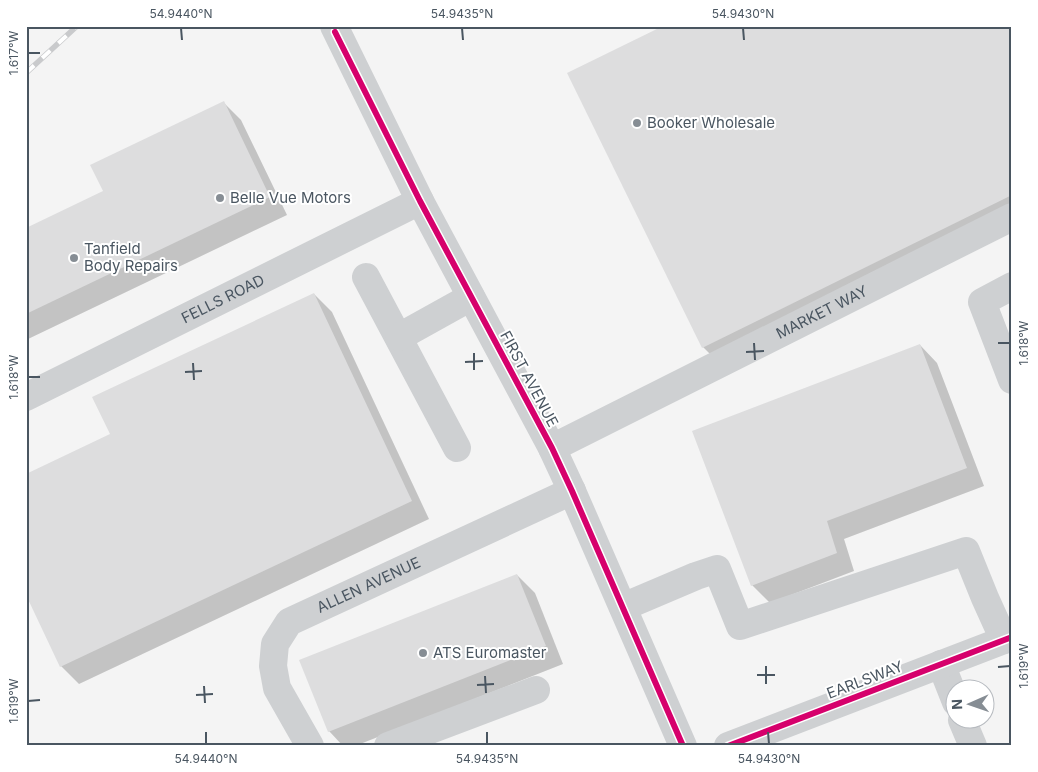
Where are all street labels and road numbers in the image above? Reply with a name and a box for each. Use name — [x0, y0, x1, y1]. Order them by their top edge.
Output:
street label: FELLS ROAD — [178, 270, 268, 327]
street label: MARKET WAY — [773, 281, 871, 343]
street label: FIRST AVENUE — [496, 327, 563, 430]
street label: ALLEN AVENUE — [314, 553, 423, 617]
street label: EARLSWAY — [824, 656, 906, 703]

